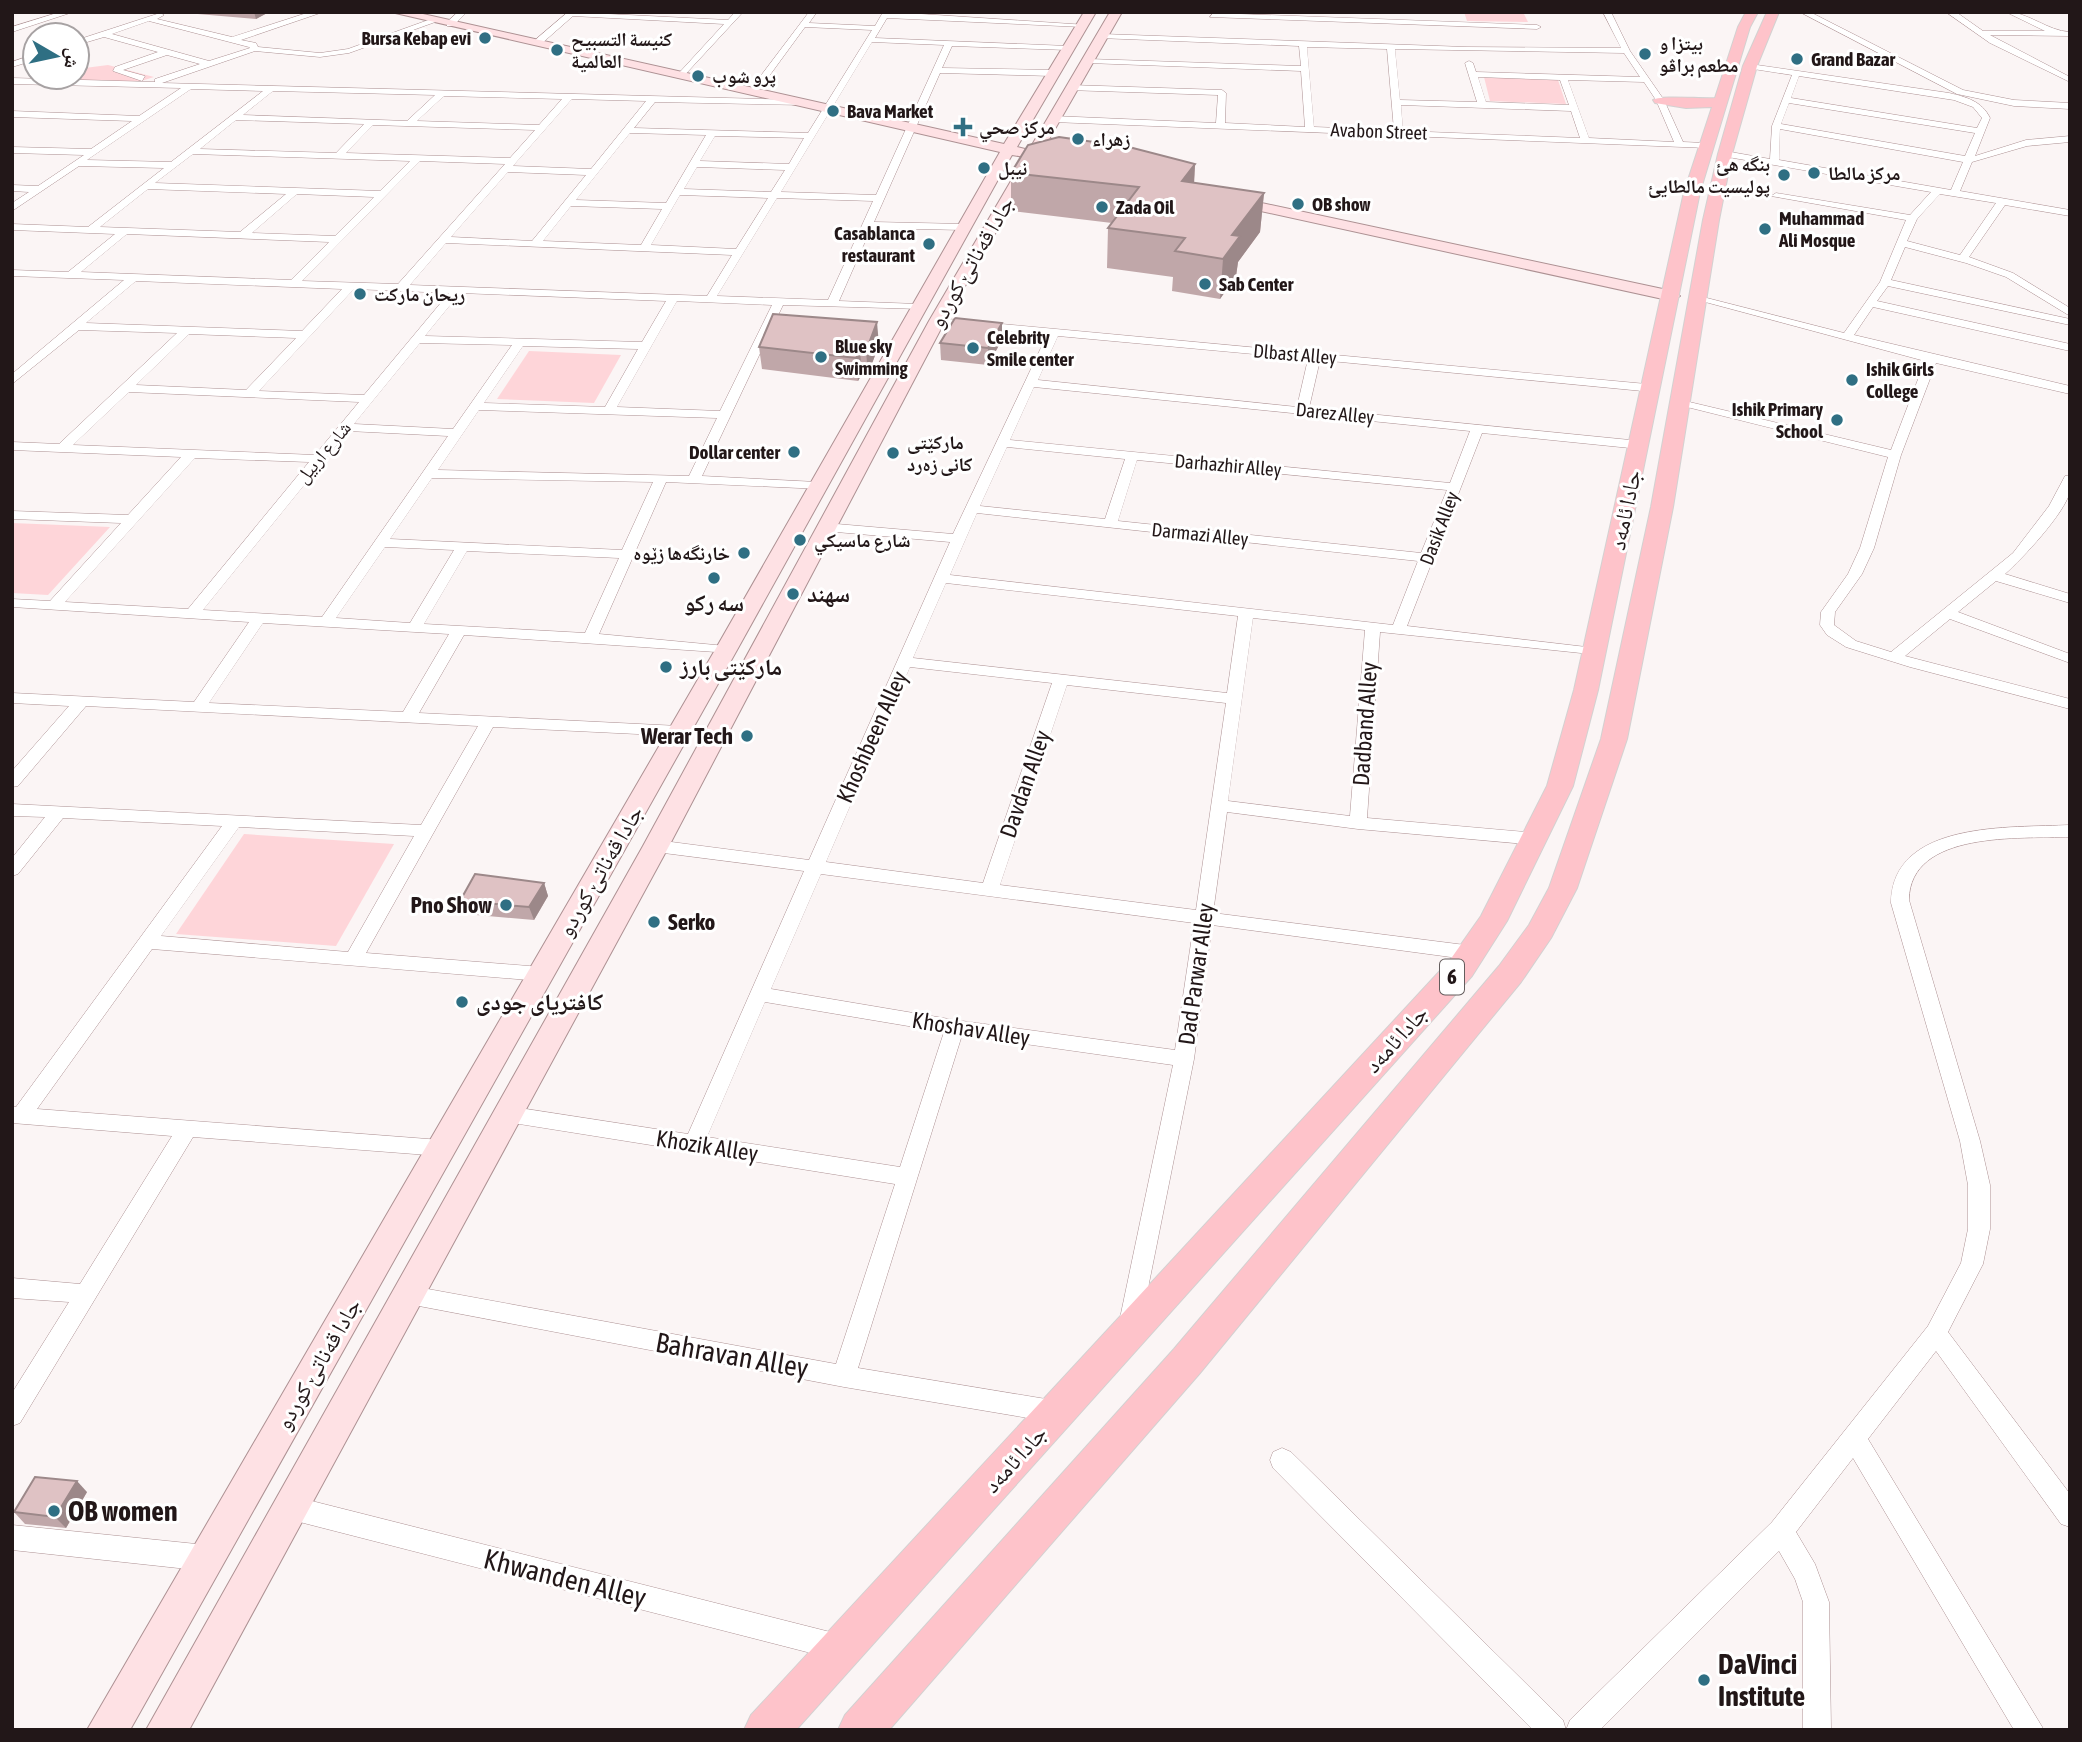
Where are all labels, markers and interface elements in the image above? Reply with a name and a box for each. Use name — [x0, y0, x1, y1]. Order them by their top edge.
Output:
north arrow — [21, 21, 91, 91]
place label: Bursa Kebap evi — [361, 27, 471, 49]
place label: كنيسة التسبيح العالمية — [571, 28, 673, 73]
marker: Bursa Kebap evi — [477, 30, 493, 46]
place label: بيتزا و مطعم براڤو — [1659, 32, 1739, 78]
marker: كنيسة التسبيح العالمية — [549, 42, 565, 58]
marker: بيتزا و مطعم براڤو — [1637, 46, 1653, 62]
text: ش — [59, 47, 85, 70]
place label: Grand Bazar — [1811, 48, 1895, 70]
marker: Grand Bazar — [1789, 51, 1805, 67]
place label: پرو شوب — [712, 65, 776, 88]
marker: پرو شوب — [690, 68, 706, 84]
place label: Bava Market — [847, 100, 934, 122]
marker: Bava Market — [825, 103, 841, 119]
place label: مركز صحي — [979, 116, 1055, 143]
marker: مركز صحي — [953, 117, 973, 137]
street label: Avabon Street — [1330, 118, 1428, 144]
place label: زهراء — [1092, 128, 1130, 150]
marker: زهراء — [1070, 131, 1086, 147]
place label: بنگه هئ پوليسيت مالطايئ — [1648, 153, 1770, 198]
place label: نيبل — [998, 157, 1027, 180]
marker: نيبل — [976, 160, 992, 176]
place label: مركز مالطا — [1828, 162, 1901, 184]
marker: مركز مالطا — [1806, 165, 1822, 181]
marker: بنگه هئ پوليسيت مالطايئ — [1776, 167, 1792, 183]
street label: جادا قەناتێ کوردو — [923, 192, 1020, 333]
place label: OB show — [1312, 193, 1371, 215]
place label: Zada Oil — [1116, 196, 1175, 218]
marker: OB show — [1290, 196, 1306, 212]
marker: Zada Oil — [1094, 199, 1110, 215]
place label: Muhammad Ali Mosque — [1778, 207, 1864, 251]
marker: Muhammad Ali Mosque — [1757, 221, 1773, 237]
place label: Casablanca restaurant — [834, 222, 916, 266]
marker: Casablanca restaurant — [921, 236, 937, 252]
place label: Sab Center — [1219, 273, 1294, 295]
marker: Sab Center — [1197, 276, 1213, 292]
place label: ريحان ماركت — [374, 283, 465, 306]
marker: ريحان ماركت — [352, 286, 368, 302]
place label: Celebrity Smile center — [987, 326, 1074, 370]
place label: Blue sky Swimming — [835, 335, 908, 379]
street label: Dlbast Alley — [1252, 339, 1338, 369]
marker: Celebrity Smile center — [965, 340, 981, 356]
marker: Blue sky Swimming — [813, 349, 829, 365]
place label: Ishik Girls College — [1866, 358, 1934, 402]
marker: Ishik Girls College — [1844, 372, 1860, 388]
street label: Darez Alley — [1295, 398, 1375, 428]
place label: Ishik Primary School — [1732, 398, 1824, 442]
marker: Ishik Primary School — [1829, 412, 1845, 428]
street label: شارع اربيل — [291, 417, 356, 488]
place label: مارکێتی کانی زەرد — [907, 431, 973, 476]
place label: Dollar center — [689, 441, 780, 463]
marker: Dollar center — [786, 444, 802, 460]
marker: مارکێتی کانی زەرد — [885, 445, 901, 461]
street label: Darhazhir Alley — [1174, 449, 1283, 481]
street label: جادا ئامەد — [1604, 468, 1646, 552]
street label: Dasik Alley — [1415, 488, 1463, 568]
street label: Darmazi Alley — [1151, 518, 1249, 550]
place label: شارع ماسيكي — [814, 529, 911, 556]
marker: شارع ماسيكي — [792, 532, 808, 548]
place label: خارنگەها زێوە — [633, 542, 730, 565]
marker: خارنگەها زێوە — [736, 545, 752, 561]
marker: سه ركو — [706, 570, 722, 586]
place label: سهند — [807, 581, 850, 607]
marker: سهند — [785, 586, 801, 602]
place label: سه ركو — [684, 590, 744, 616]
place label: مارکێتی بارز — [679, 654, 782, 681]
marker: مارکێتی بارز — [658, 659, 674, 675]
street label: Dadband Alley — [1348, 661, 1382, 787]
street label: Khoshbeen Alley — [831, 667, 913, 807]
place label: Werar Tech — [640, 723, 733, 749]
street label: Davdan Alley — [995, 727, 1055, 841]
marker: Werar Tech — [739, 728, 755, 744]
street label: جادا قەناتێ کوردو — [552, 801, 649, 942]
place label: Pno Show — [410, 892, 492, 918]
marker: Pno Show — [498, 897, 514, 913]
street label: Dad Parwar Alley — [1173, 901, 1219, 1047]
place label: Serko — [668, 909, 716, 935]
marker: Serko — [646, 914, 662, 930]
road number: 6 — [1440, 960, 1464, 995]
place label: کافتریای جودی — [476, 989, 603, 1016]
marker: کافتریای جودی — [454, 994, 470, 1010]
street label: جادا ئامەد — [1359, 1000, 1433, 1078]
street label: Khoshav Alley — [910, 1007, 1032, 1051]
street label: Khozik Alley — [654, 1125, 760, 1167]
street label: جادا قەناتێ کوردو — [270, 1294, 367, 1435]
street label: Bahravan Alley — [653, 1326, 811, 1384]
street label: جادا ئامەد — [978, 1420, 1052, 1498]
place label: OB women — [68, 1495, 178, 1527]
marker: OB women — [46, 1503, 62, 1519]
street label: Khwanden Alley — [481, 1542, 649, 1614]
place label: DaVinci Institute — [1718, 1648, 1805, 1712]
marker: DaVinci Institute — [1696, 1672, 1712, 1688]

